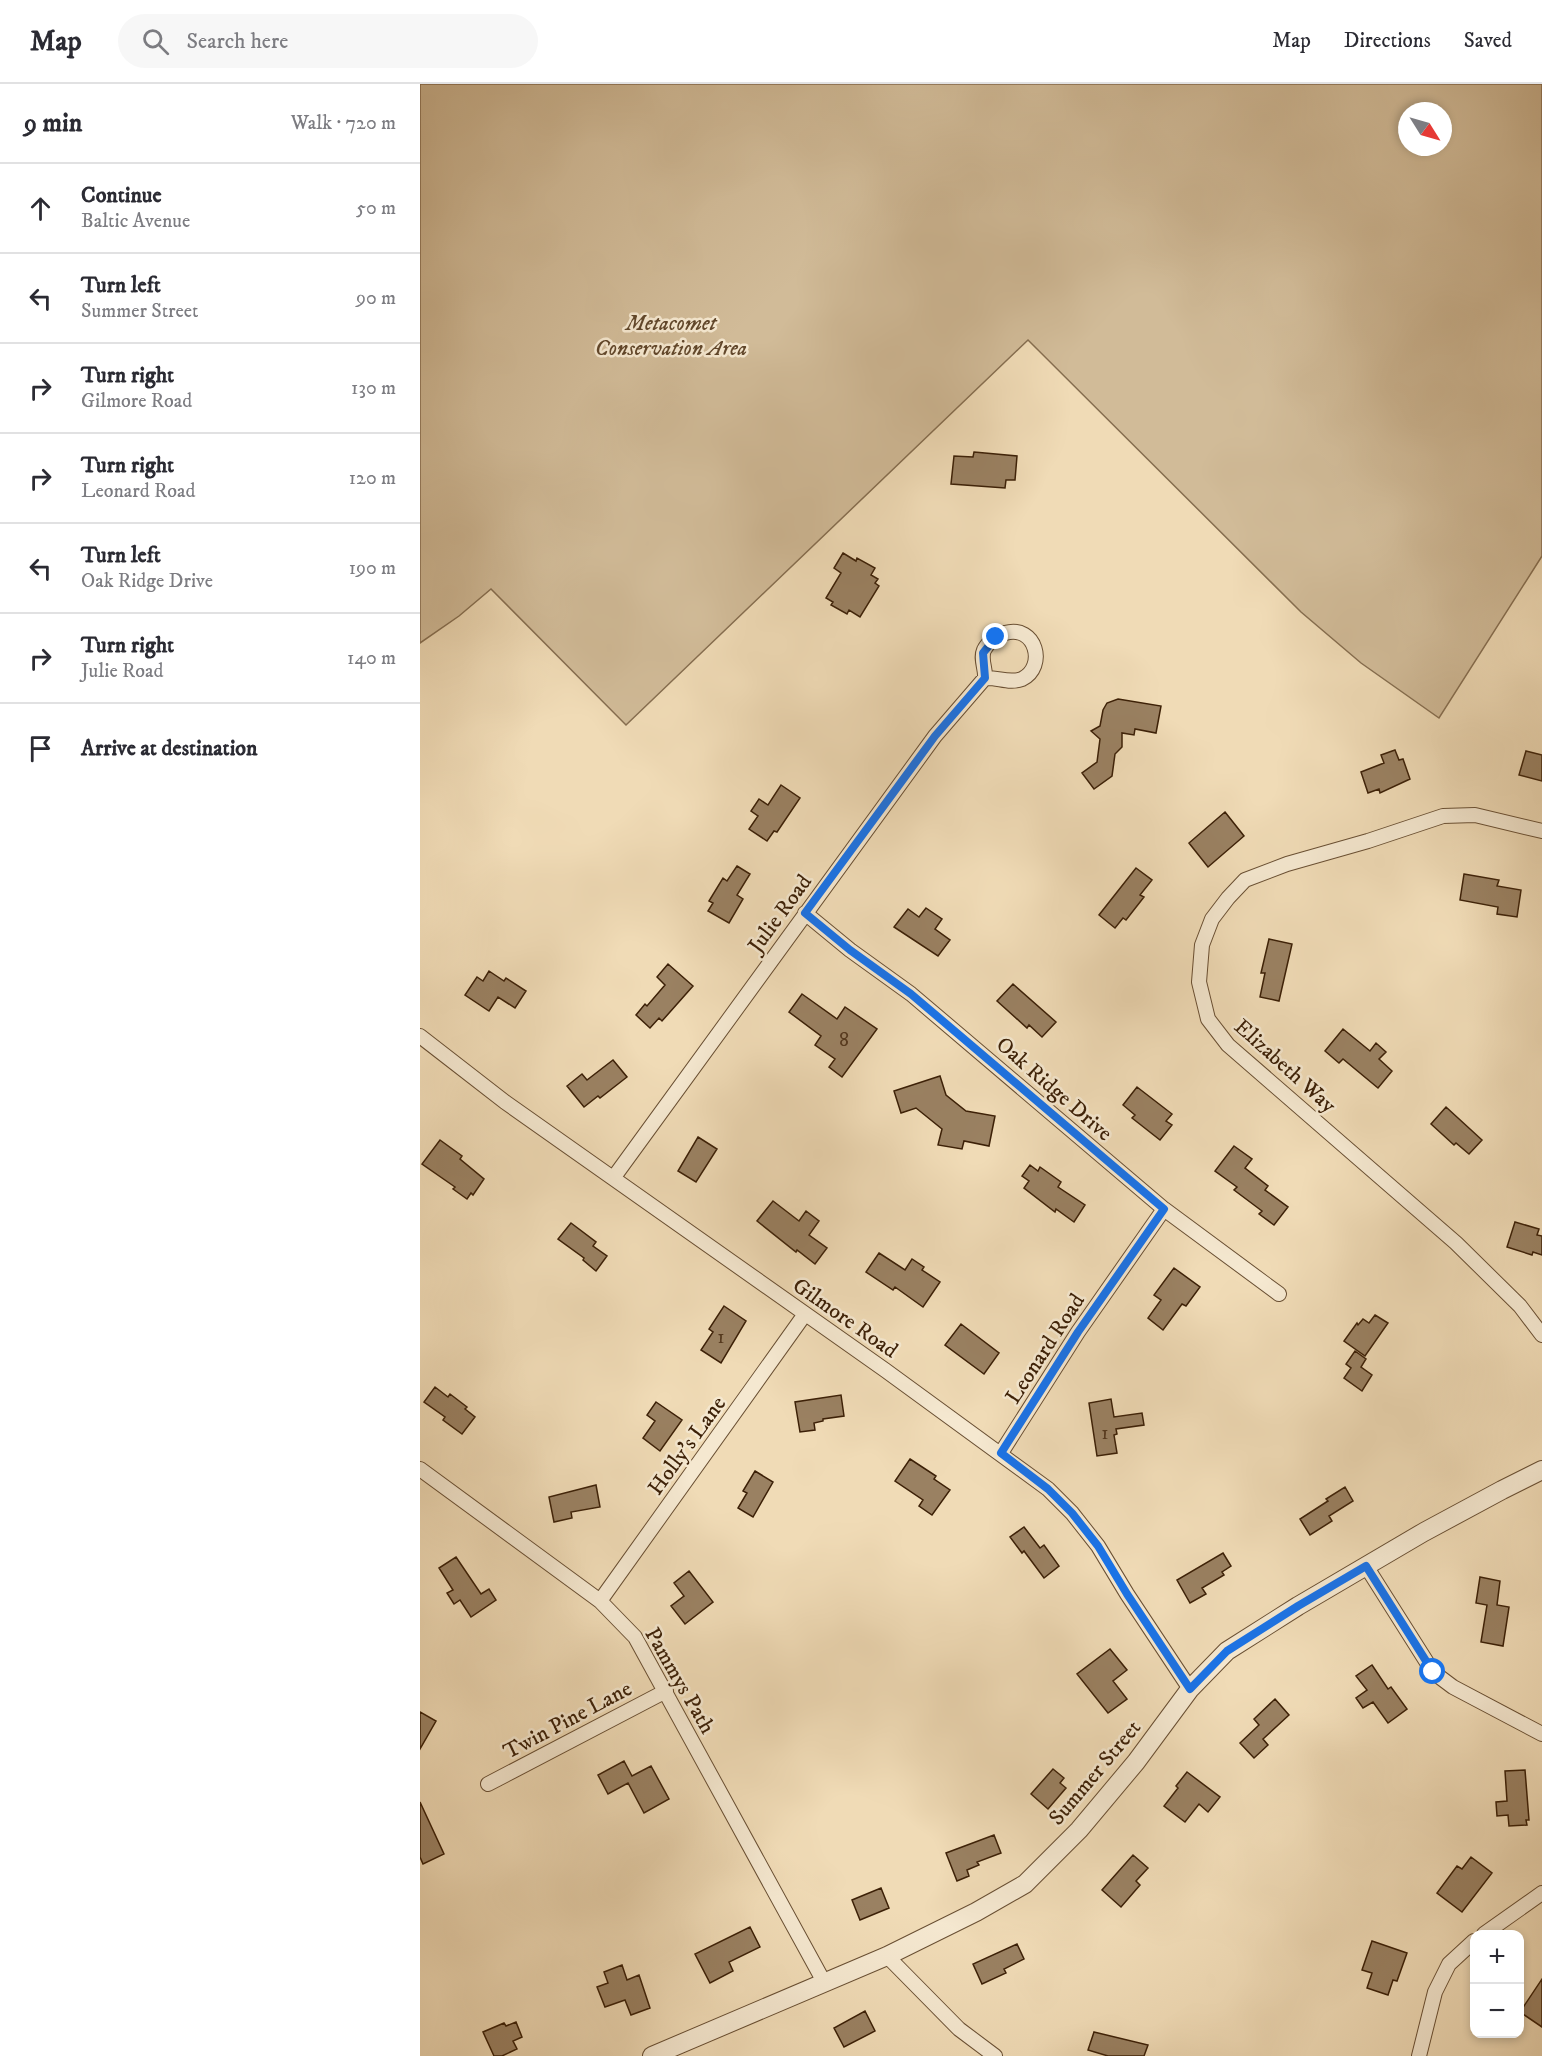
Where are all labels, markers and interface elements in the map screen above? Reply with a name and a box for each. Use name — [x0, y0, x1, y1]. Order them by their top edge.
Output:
search box — [118, 14, 538, 68]
text: Map — [30, 24, 82, 59]
icon: search — [139, 25, 172, 58]
text: Search here — [187, 28, 288, 55]
text: Map — [1272, 28, 1311, 54]
text: Directions — [1344, 28, 1431, 54]
text: Saved — [1464, 28, 1512, 54]
north arrow — [1398, 102, 1452, 156]
text: 9 min — [24, 107, 82, 140]
text: Walk · 720 m — [291, 111, 396, 136]
text: Continue — [81, 182, 162, 209]
icon: ahead — [24, 192, 57, 225]
text: 50 m — [356, 196, 396, 221]
text: Baltic Avenue — [81, 209, 190, 234]
text: Turn left — [81, 272, 161, 299]
icon: left — [24, 282, 57, 315]
text: 90 m — [356, 286, 396, 311]
text: Summer Street — [81, 299, 198, 324]
park label: Metacomet Conservation Area — [595, 310, 747, 362]
text: Turn right — [81, 362, 174, 389]
icon: right — [24, 372, 57, 405]
text: 130 m — [351, 376, 396, 401]
text: Gilmore Road — [81, 389, 192, 414]
text: Turn right — [81, 452, 174, 479]
icon: right — [24, 462, 57, 495]
text: 120 m — [349, 466, 396, 491]
text: Leonard Road — [81, 479, 195, 504]
text: Turn left — [81, 542, 161, 569]
icon: left — [24, 552, 57, 585]
text: 190 m — [349, 556, 396, 581]
text: Oak Ridge Drive — [81, 569, 213, 594]
route end — [982, 623, 1008, 649]
text: Turn right — [81, 632, 174, 659]
icon: right — [24, 642, 57, 675]
text: 140 m — [347, 646, 396, 671]
text: Julie Road — [81, 659, 163, 684]
icon: arrive — [24, 732, 57, 765]
text: Arrive at destination — [81, 735, 258, 762]
street label: Julie Road — [741, 869, 818, 960]
street label: Elizabeth Way — [1228, 1013, 1342, 1119]
house number: 8 — [839, 1028, 849, 1053]
street label: Oak Ridge Drive — [990, 1031, 1118, 1147]
street label: Gilmore Road — [787, 1272, 903, 1364]
street label: Leonard Road — [1000, 1289, 1091, 1409]
house number: 1 — [717, 1325, 725, 1350]
street label: Holly's Lane — [642, 1391, 732, 1501]
house number: 1 — [1101, 1421, 1109, 1446]
street label: Pammys Path — [638, 1623, 721, 1739]
route start — [1419, 1658, 1445, 1684]
street label: Twin Pine Lane — [499, 1675, 637, 1765]
street label: Summer Street — [1043, 1715, 1147, 1831]
map controls — [1470, 1930, 1524, 2038]
button: + — [1470, 1930, 1524, 1984]
button: − — [1470, 1984, 1524, 2038]

